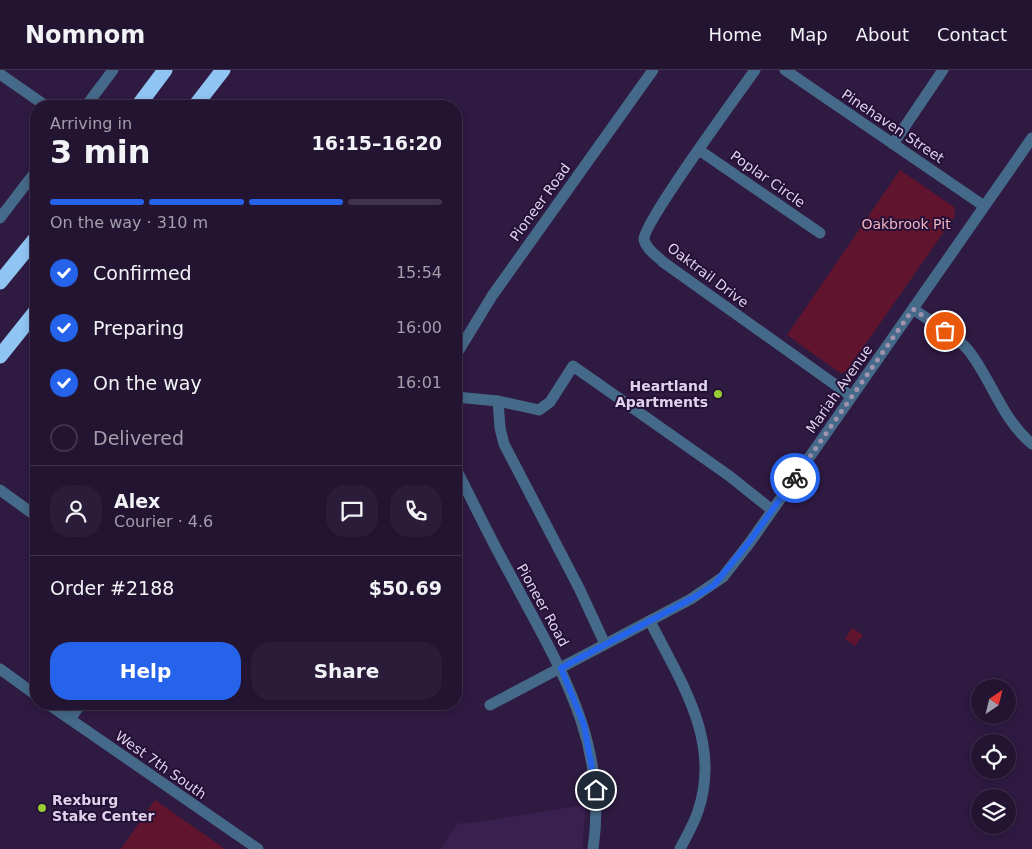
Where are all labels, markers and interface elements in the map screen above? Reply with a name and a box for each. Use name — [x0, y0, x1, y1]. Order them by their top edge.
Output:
text: Nomnom — [25, 21, 145, 49]
text: Home — [709, 24, 762, 45]
text: Map — [790, 24, 828, 45]
text: About — [856, 24, 909, 45]
text: Contact — [937, 24, 1007, 45]
street label: Pinehaven Street — [839, 86, 948, 166]
text: Arriving in — [50, 114, 132, 133]
text: 16:15–16:20 — [312, 132, 442, 154]
text: 3 min — [50, 133, 151, 171]
street label: Poplar Circle — [728, 147, 808, 211]
street label: Pioneer Road — [506, 160, 574, 244]
text: On the way · 310 m — [50, 213, 208, 232]
park label: Oakbrook Pit — [861, 216, 951, 232]
street label: Oaktrail Drive — [664, 239, 752, 311]
icon: check — [50, 259, 78, 287]
text: Confirmed — [93, 262, 192, 284]
text: 15:54 — [396, 263, 442, 282]
pin — [924, 310, 966, 352]
icon: check — [50, 314, 78, 342]
text: Preparing — [93, 317, 184, 339]
icon: bag — [931, 317, 959, 345]
text: 16:00 — [396, 318, 442, 337]
street label: Mariah Avenue — [803, 342, 875, 436]
icon: check — [50, 369, 78, 397]
text: On the way — [93, 372, 202, 394]
text: 16:01 — [396, 373, 442, 392]
place label: Heartland Apartments — [615, 378, 708, 410]
marker: Heartland Apartments — [712, 388, 724, 400]
text: Delivered — [93, 427, 184, 449]
courier — [770, 453, 820, 503]
icon: bike — [781, 464, 809, 492]
button: person — [50, 485, 102, 537]
button: chat — [326, 485, 378, 537]
button: phone — [390, 485, 442, 537]
text: Alex — [114, 490, 160, 512]
text: Courier · 4.6 — [114, 512, 213, 531]
street label: Pioneer Road — [514, 561, 572, 649]
text: Order #2188 — [50, 577, 174, 599]
text: $50.69 — [369, 577, 442, 599]
button: Help — [50, 642, 241, 700]
button: Share — [251, 642, 442, 700]
north arrow — [971, 679, 1016, 724]
map controls — [971, 679, 1016, 834]
street label: West 7th South — [112, 728, 210, 802]
button: locate — [971, 734, 1016, 779]
pin — [575, 769, 617, 811]
icon: home — [582, 776, 610, 804]
button: layers — [971, 789, 1016, 834]
place label: Rexburg Stake Center — [52, 792, 154, 824]
marker: Rexburg Stake Center — [36, 802, 48, 814]

